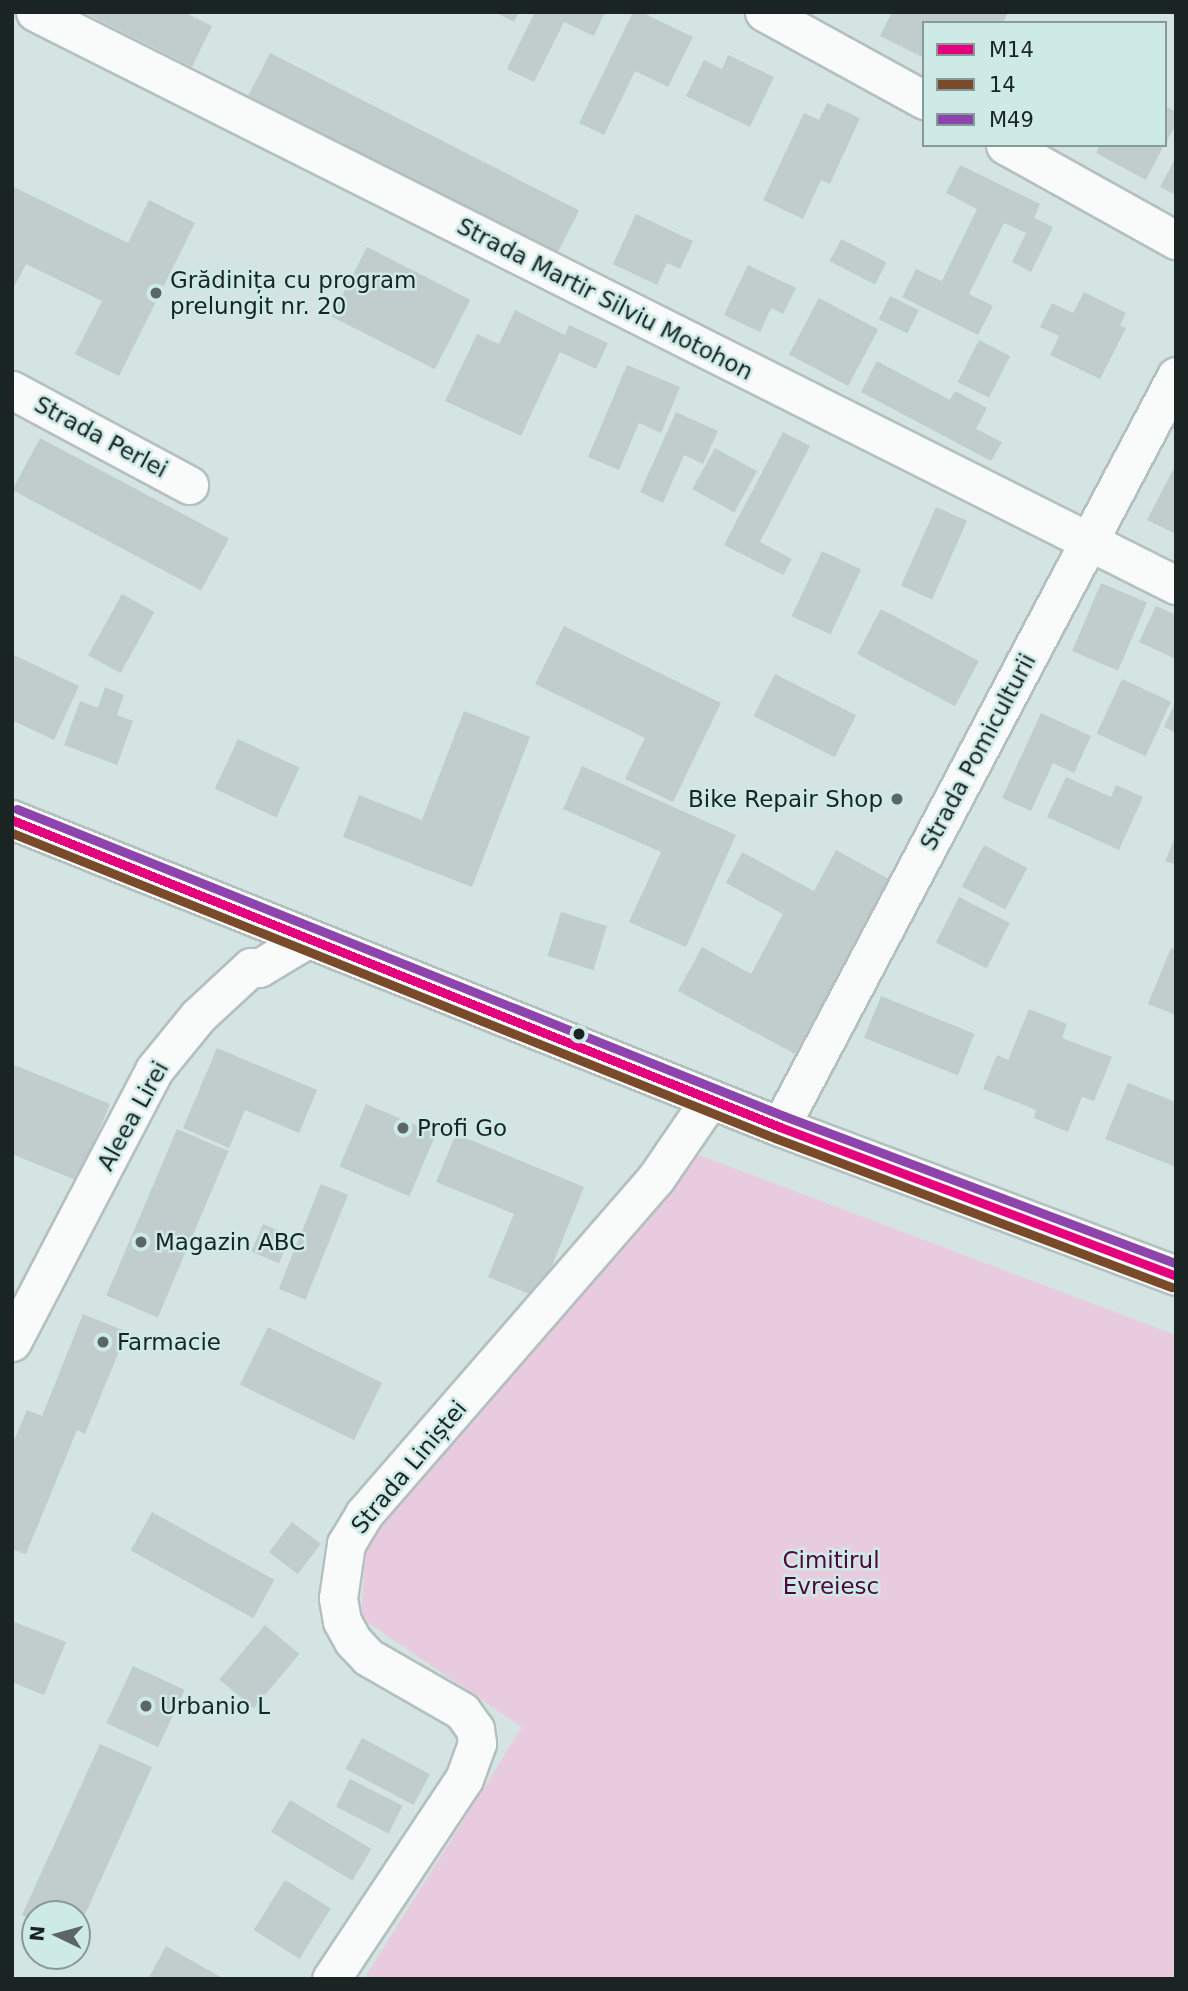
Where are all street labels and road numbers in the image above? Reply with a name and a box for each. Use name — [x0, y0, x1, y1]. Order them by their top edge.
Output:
street label: Strada Martir Silviu Motohon — [453, 212, 757, 386]
street label: Strada Perlei — [30, 390, 172, 484]
street label: Strada Pomiculturii — [915, 649, 1041, 855]
street label: Aleea Lirei — [92, 1057, 174, 1175]
street label: Strada Liniștei — [345, 1395, 473, 1539]

